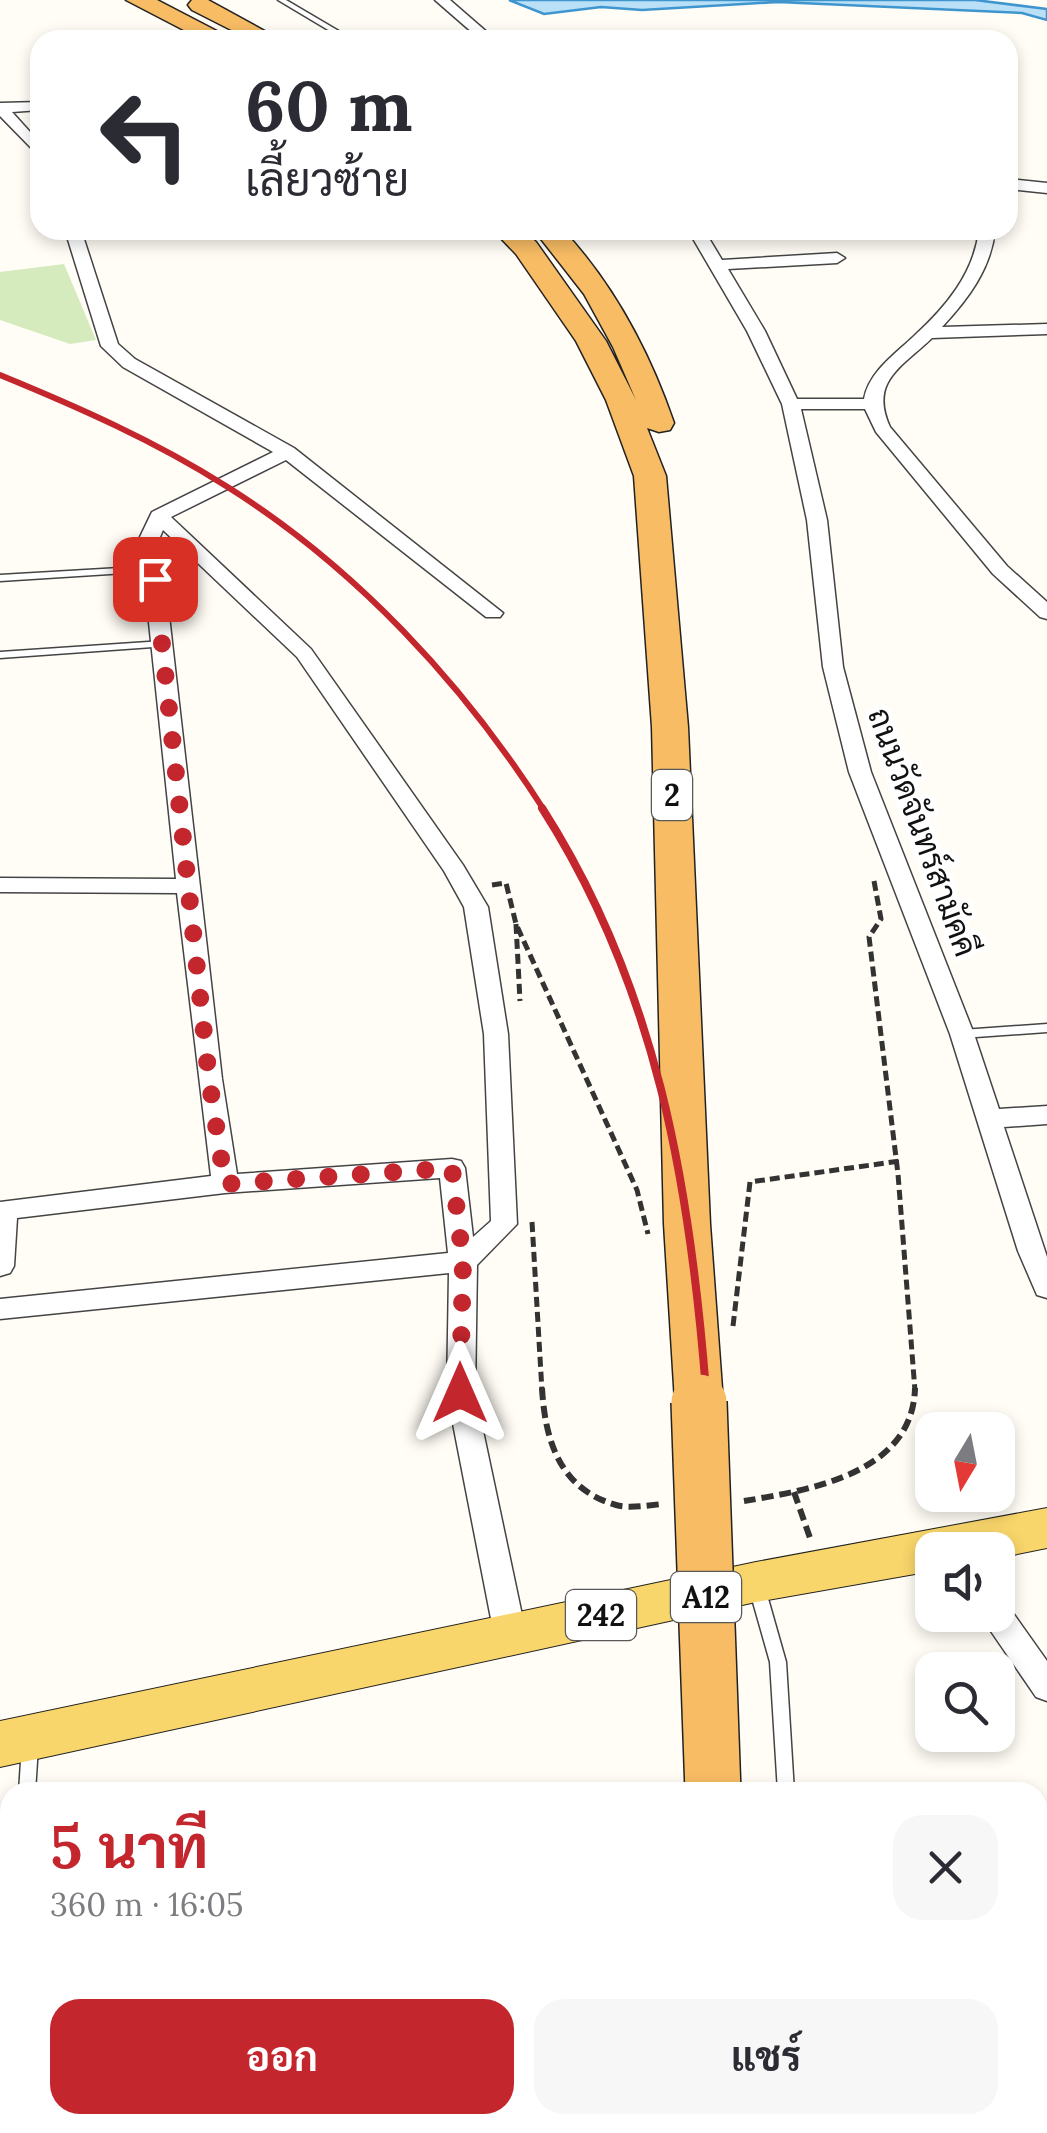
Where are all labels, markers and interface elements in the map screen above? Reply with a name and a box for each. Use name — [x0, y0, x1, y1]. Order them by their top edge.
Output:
text: 60 m — [245, 61, 413, 150]
icon: left — [80, 70, 210, 200]
text: เลี้ยวซ้าย — [245, 151, 409, 208]
pin — [113, 537, 198, 622]
icon: arrive — [128, 552, 183, 607]
street label: ถนนวัดจันทร์สามัคคี — [859, 702, 987, 962]
road number: 2 — [652, 770, 692, 820]
position arrow — [408, 1341, 512, 1445]
north arrow — [915, 1412, 1015, 1512]
map controls — [915, 1412, 1015, 1752]
button: sound — [915, 1532, 1015, 1632]
road number: A12 — [671, 1572, 741, 1622]
road number: 242 — [566, 1590, 636, 1640]
button: search — [915, 1652, 1015, 1752]
text: 5 นาที — [50, 1808, 208, 1884]
button: close — [893, 1815, 998, 1920]
text: 360 m · 16:05 — [50, 1884, 244, 1925]
button: ออก — [50, 1999, 514, 2114]
button: แชร์ — [534, 1999, 998, 2114]

